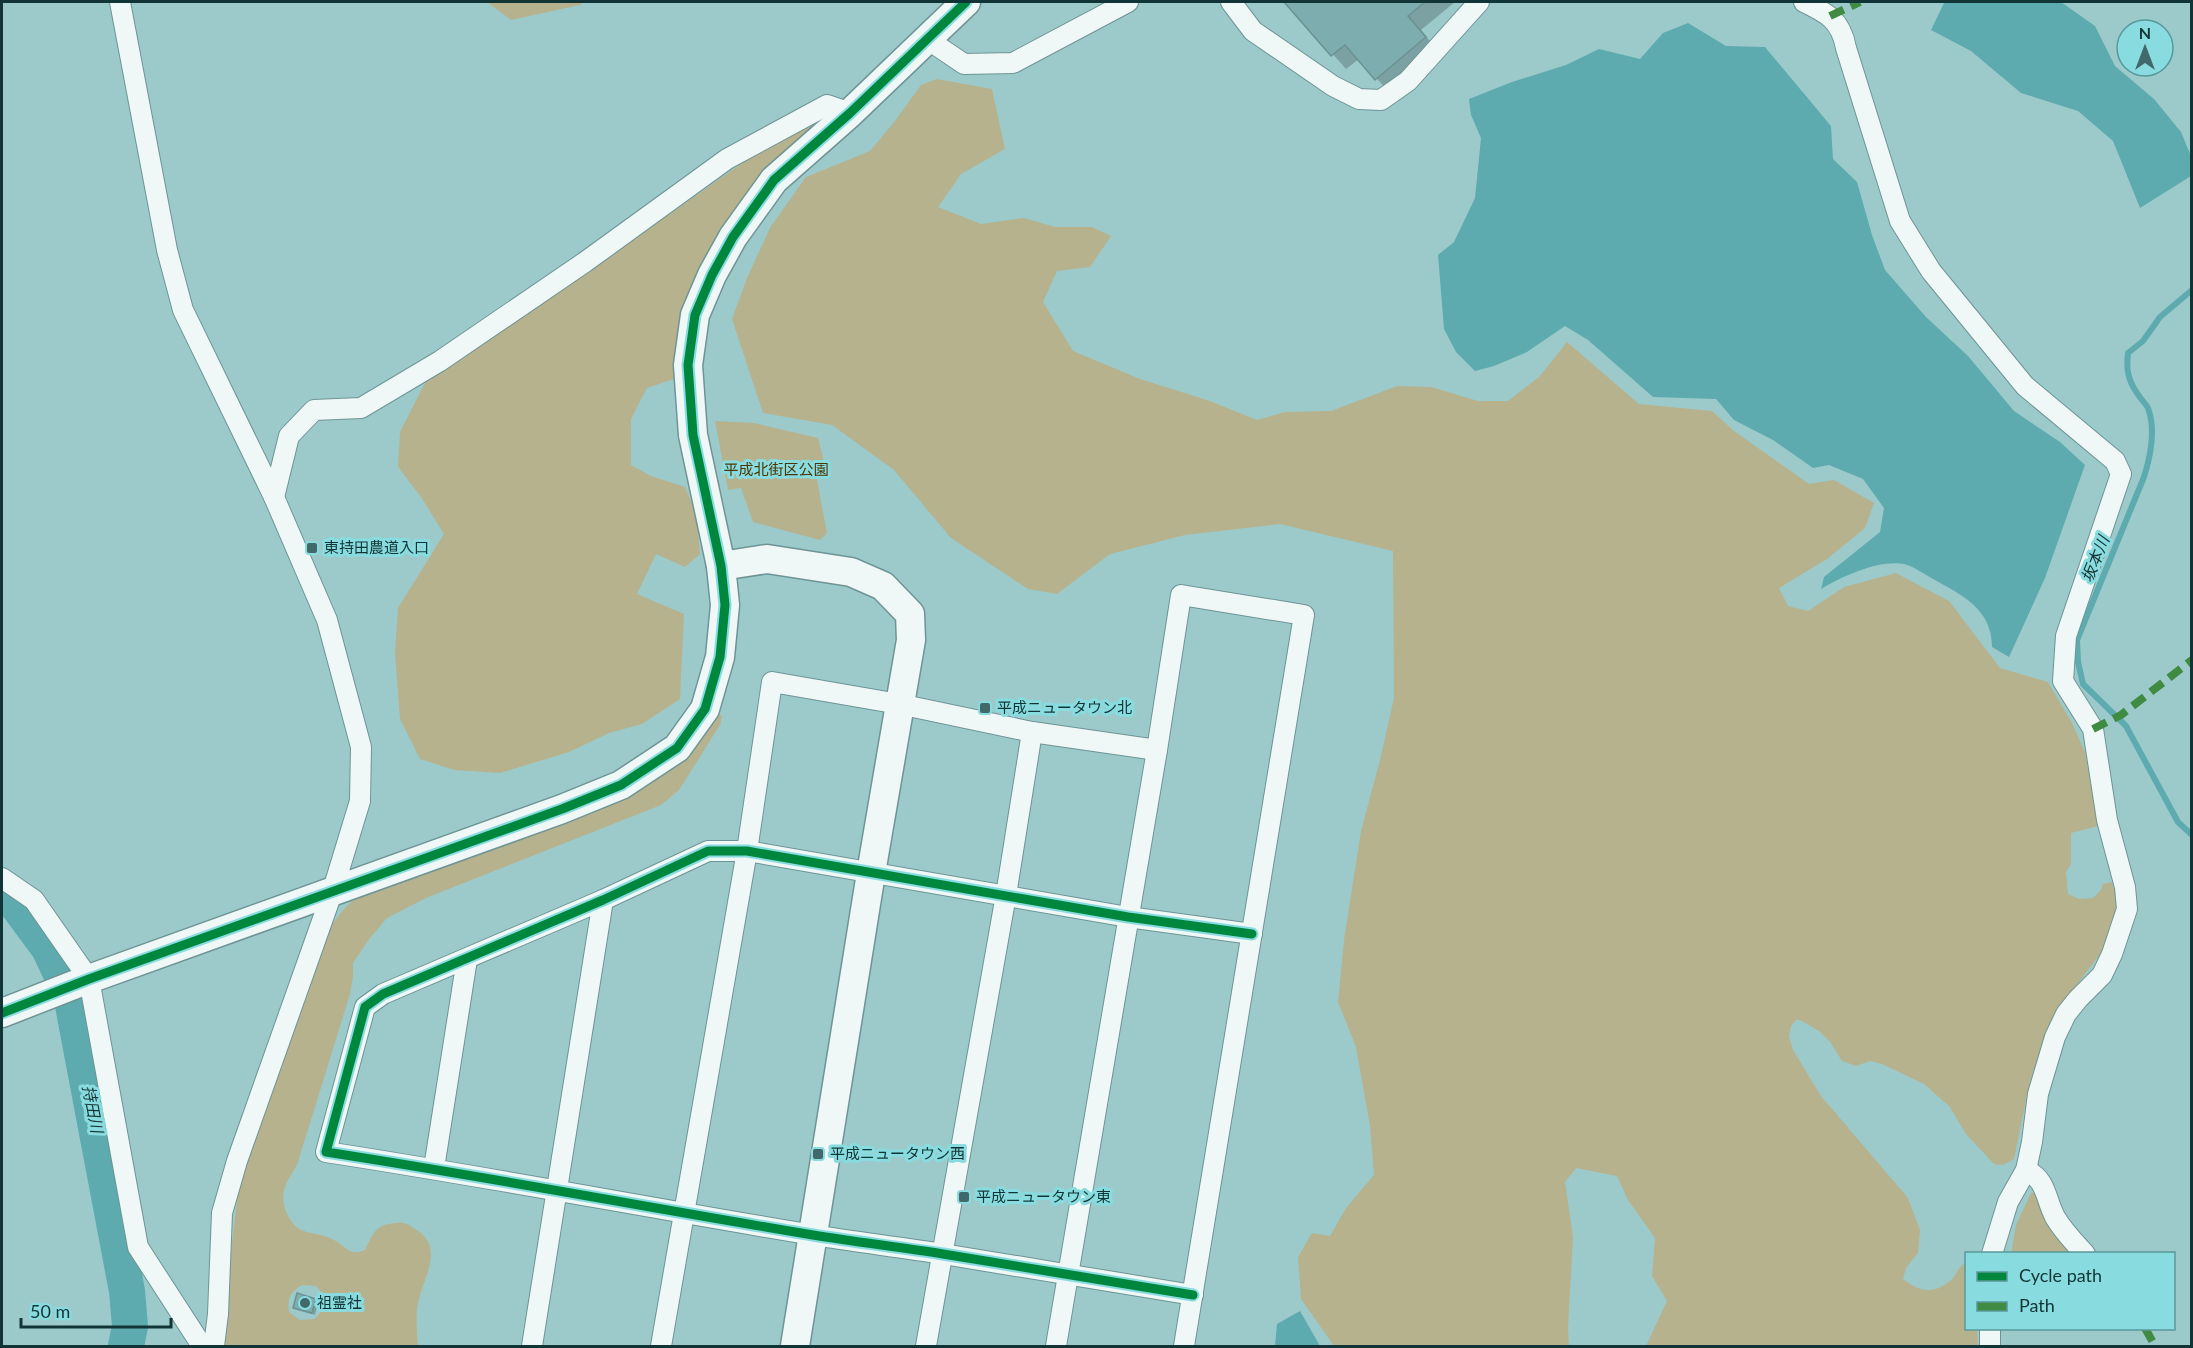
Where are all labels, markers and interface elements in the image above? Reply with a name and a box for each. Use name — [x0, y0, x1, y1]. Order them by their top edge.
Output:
north arrow — [2115, 18, 2175, 78]
text: N — [2139, 23, 2151, 42]
park label: 平成北街区公園 — [723, 460, 829, 478]
water label: 坂本川 — [2077, 531, 2113, 585]
place label: 東持田農道入口 — [324, 538, 429, 556]
marker: 東持田農道入口 — [305, 541, 319, 555]
place label: 平成ニュータウン北 — [997, 698, 1132, 716]
marker: 平成ニュータウン北 — [978, 701, 992, 715]
water label: 持田川 — [80, 1084, 108, 1136]
place label: 平成ニュータウン西 — [830, 1144, 965, 1162]
marker: 平成ニュータウン西 — [811, 1147, 825, 1161]
place label: 平成ニュータウン東 — [976, 1187, 1111, 1205]
marker: 平成ニュータウン東 — [957, 1190, 971, 1204]
legend — [1965, 1252, 2175, 1330]
text: Cycle path — [2019, 1264, 2102, 1286]
scale bar — [21, 1291, 171, 1329]
place label: 祖霊社 — [317, 1293, 362, 1311]
text: Path — [2019, 1294, 2055, 1316]
marker: 祖霊社 — [298, 1296, 312, 1310]
text: 50 m — [30, 1300, 70, 1322]

